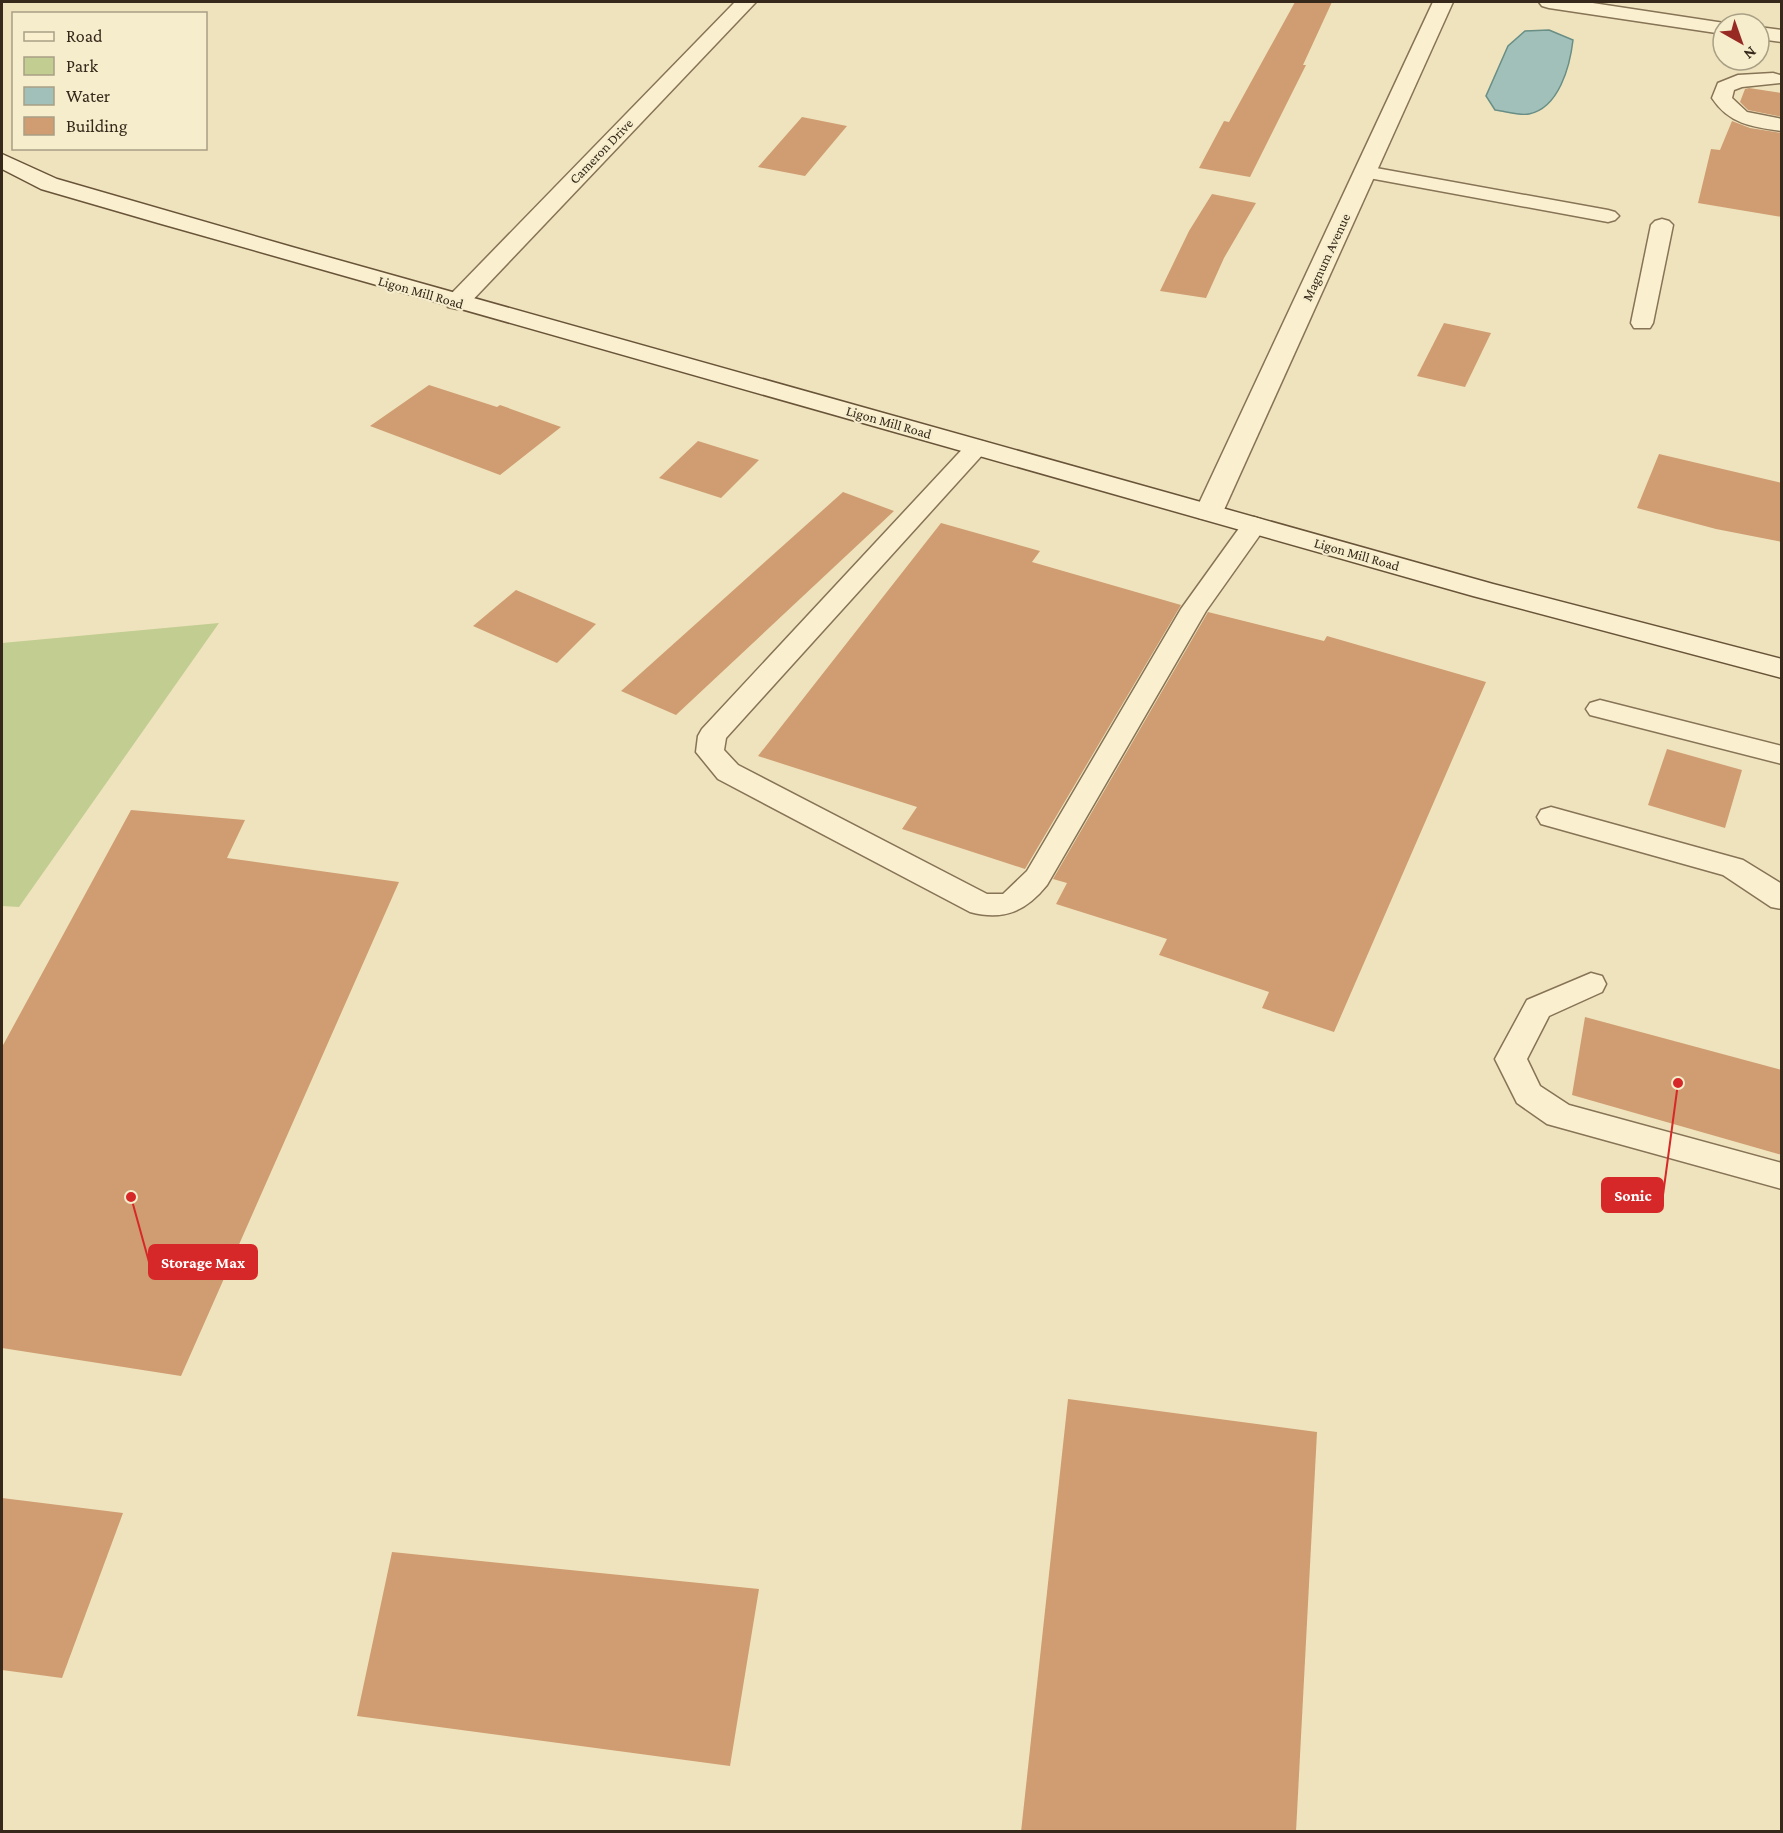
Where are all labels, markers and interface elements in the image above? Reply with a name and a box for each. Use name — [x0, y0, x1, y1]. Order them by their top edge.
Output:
legend — [12, 12, 207, 150]
north arrow — [1711, 12, 1771, 72]
text: Road — [66, 26, 103, 46]
text: N — [1741, 43, 1760, 63]
text: Park — [66, 56, 98, 76]
text: Water — [66, 86, 111, 106]
street label: Cameron Drive — [566, 115, 636, 187]
text: Building — [66, 116, 128, 136]
street label: Magnum Avenue — [1299, 211, 1353, 303]
street label: Ligon Mill Road — [376, 272, 466, 312]
street label: Ligon Mill Road — [844, 402, 934, 442]
street label: Ligon Mill Road — [1312, 534, 1402, 574]
callout: Sonic — [1602, 1178, 1663, 1212]
text: Sonic — [1614, 1187, 1652, 1204]
callout: Storage Max — [149, 1245, 257, 1279]
text: Storage Max — [161, 1254, 246, 1271]

